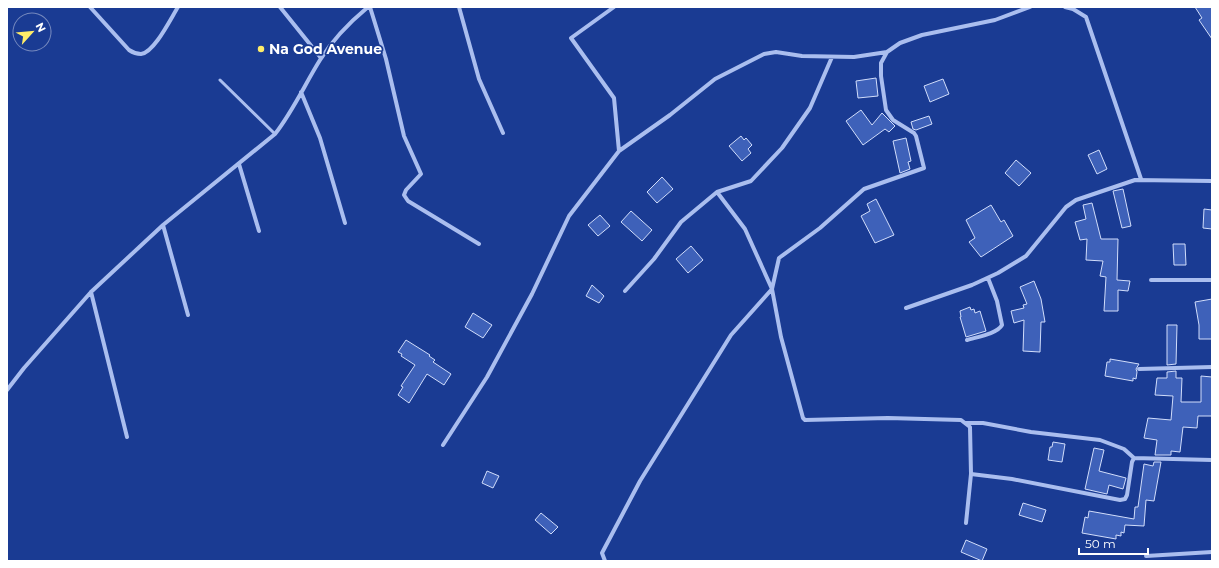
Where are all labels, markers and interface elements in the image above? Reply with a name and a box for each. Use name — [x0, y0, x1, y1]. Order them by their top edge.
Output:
north arrow — [12, 12, 52, 52]
text: N — [33, 20, 49, 35]
place label: Na God Avenue — [269, 40, 382, 58]
marker: Na God Avenue — [256, 44, 266, 54]
scale bar — [1079, 530, 1148, 556]
text: 50 m — [1085, 536, 1116, 551]

